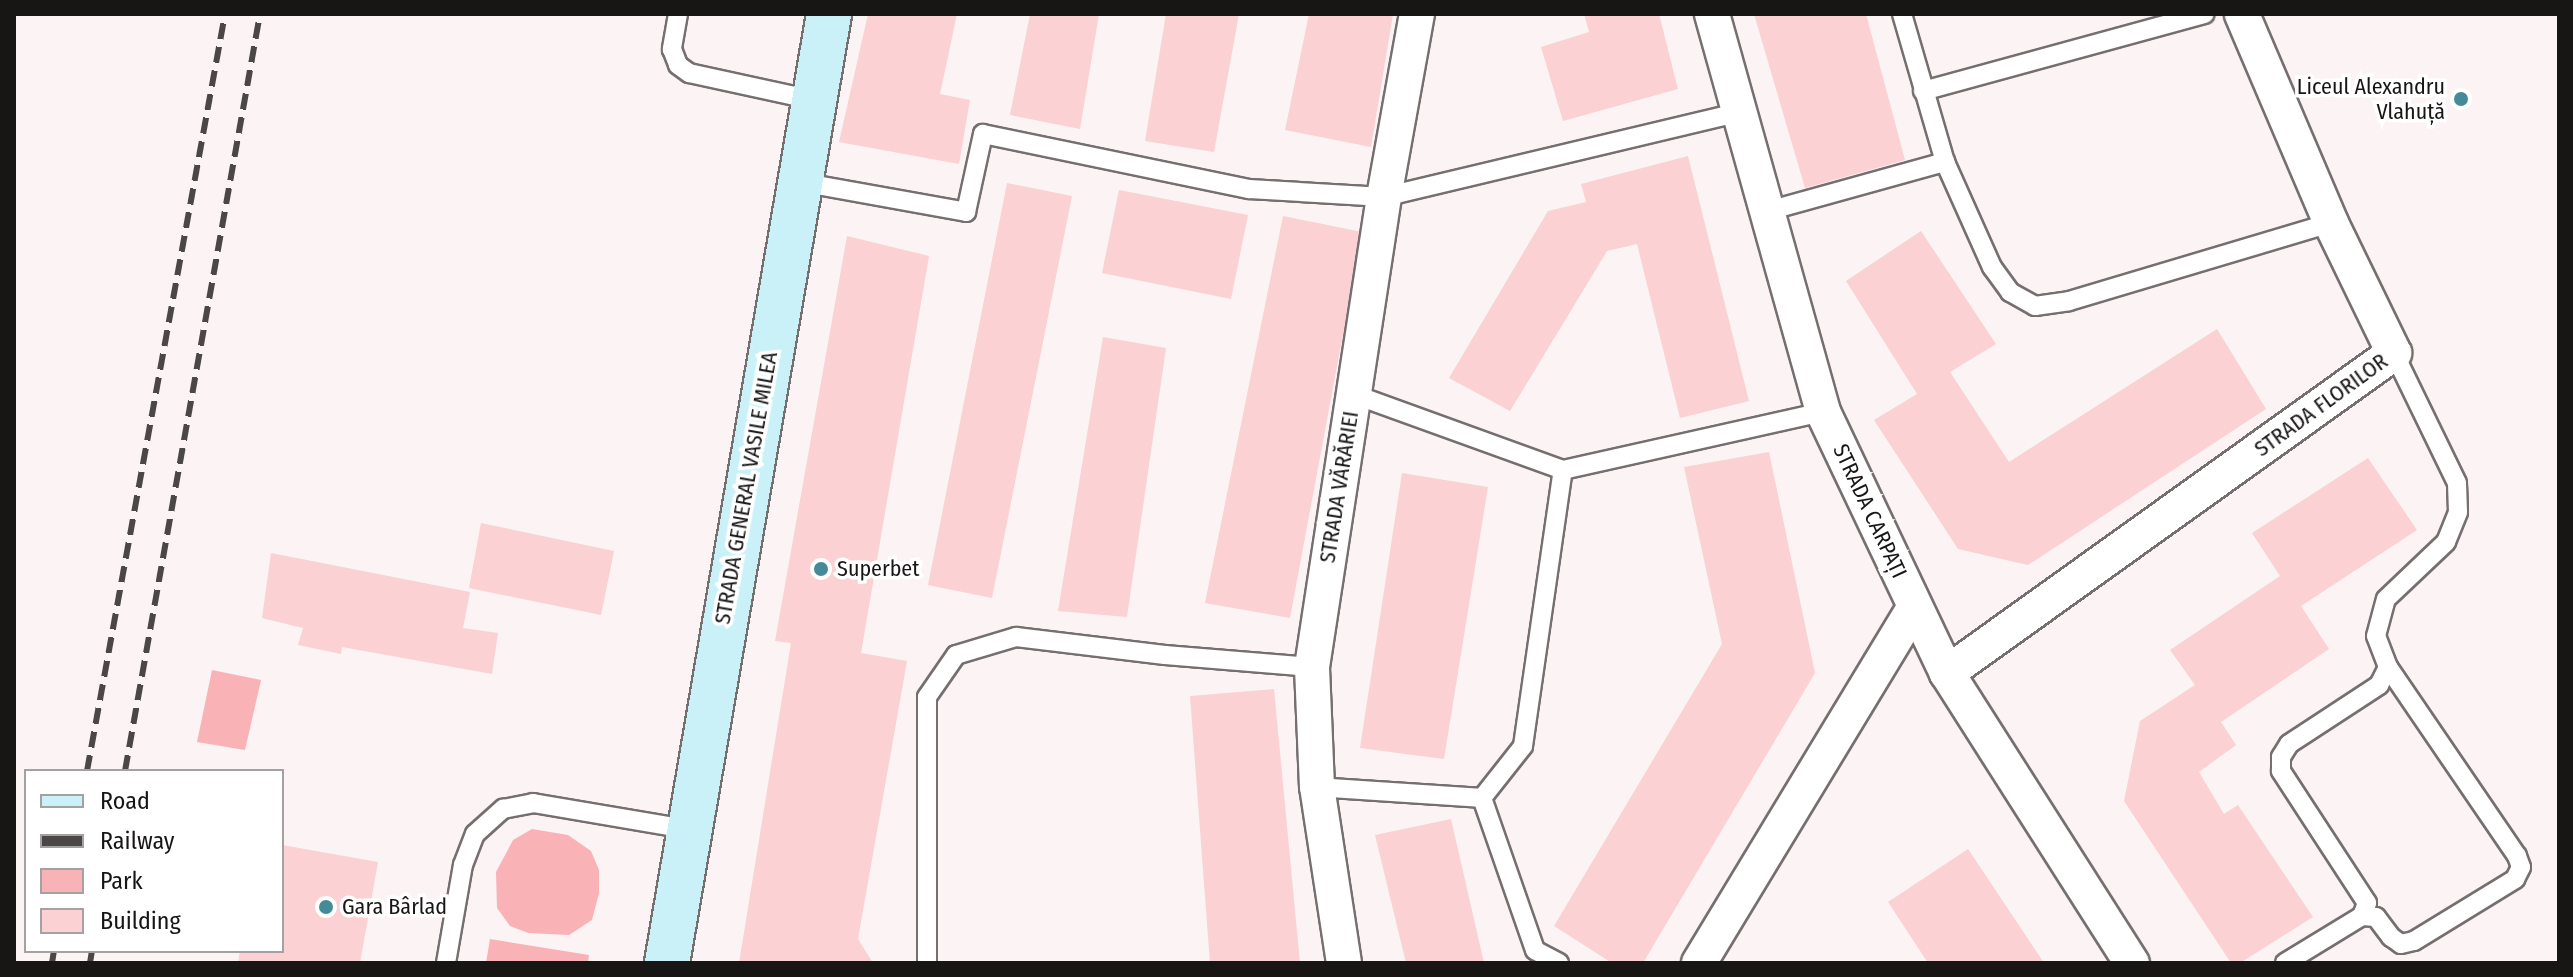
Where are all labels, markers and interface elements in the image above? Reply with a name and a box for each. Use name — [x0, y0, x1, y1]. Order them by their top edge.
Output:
place label: Liceul Alexandru Vlahuță — [2297, 73, 2445, 124]
marker: Liceul Alexandru Vlahuță — [2452, 90, 2470, 108]
street label: STRADA FLORILOR — [2249, 348, 2393, 462]
street label: STRADA GENERAL VASILE MILEA — [709, 350, 783, 626]
street label: STRADA VĂRĂRIEI — [1314, 409, 1364, 565]
street label: STRADA CARPAȚI — [1827, 440, 1913, 582]
place label: Superbet — [837, 556, 919, 582]
marker: Superbet — [812, 560, 830, 578]
legend — [24, 769, 284, 953]
text: Road — [100, 787, 150, 815]
text: Railway — [100, 827, 175, 855]
text: Park — [100, 867, 143, 895]
place label: Gara Bârlad — [342, 894, 447, 920]
marker: Gara Bârlad — [317, 898, 335, 916]
text: Building — [100, 907, 181, 935]

